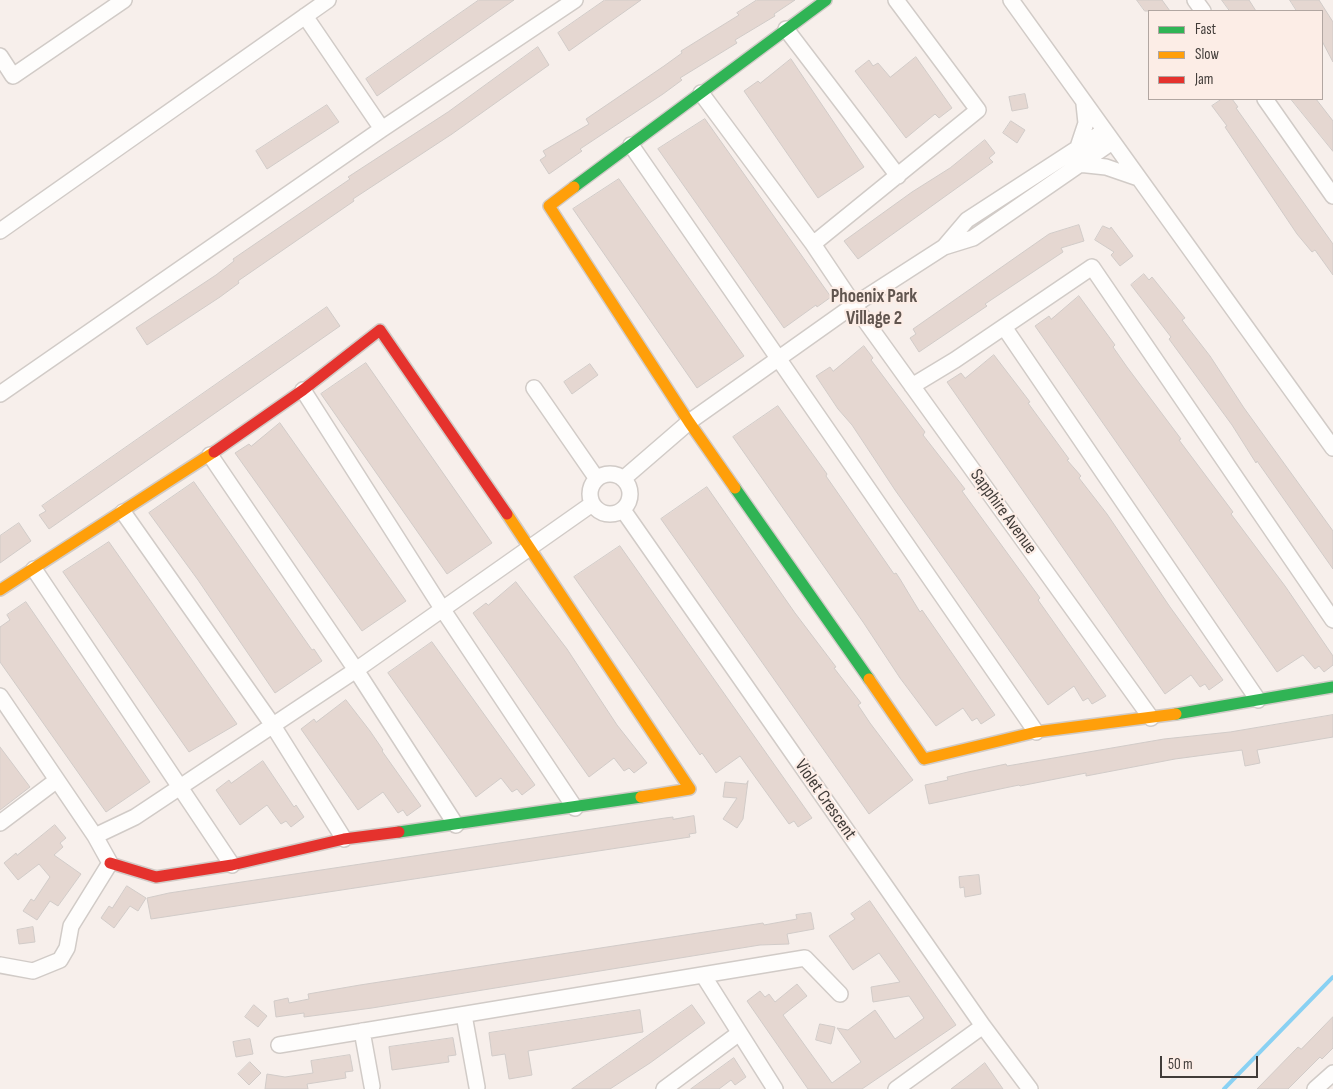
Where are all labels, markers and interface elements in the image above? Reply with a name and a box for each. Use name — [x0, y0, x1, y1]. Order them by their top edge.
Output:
legend — [1148, 10, 1323, 100]
text: Fast — [1195, 20, 1216, 39]
text: Slow — [1195, 45, 1219, 64]
text: Jam — [1195, 70, 1213, 89]
district label: Phoenix Park Village 2 — [831, 286, 917, 330]
street label: Sapphire Avenue — [965, 465, 1041, 559]
street label: Violet Crescent — [790, 756, 860, 844]
scale bar — [1163, 1046, 1260, 1078]
text: 50 m — [1168, 1055, 1193, 1074]

